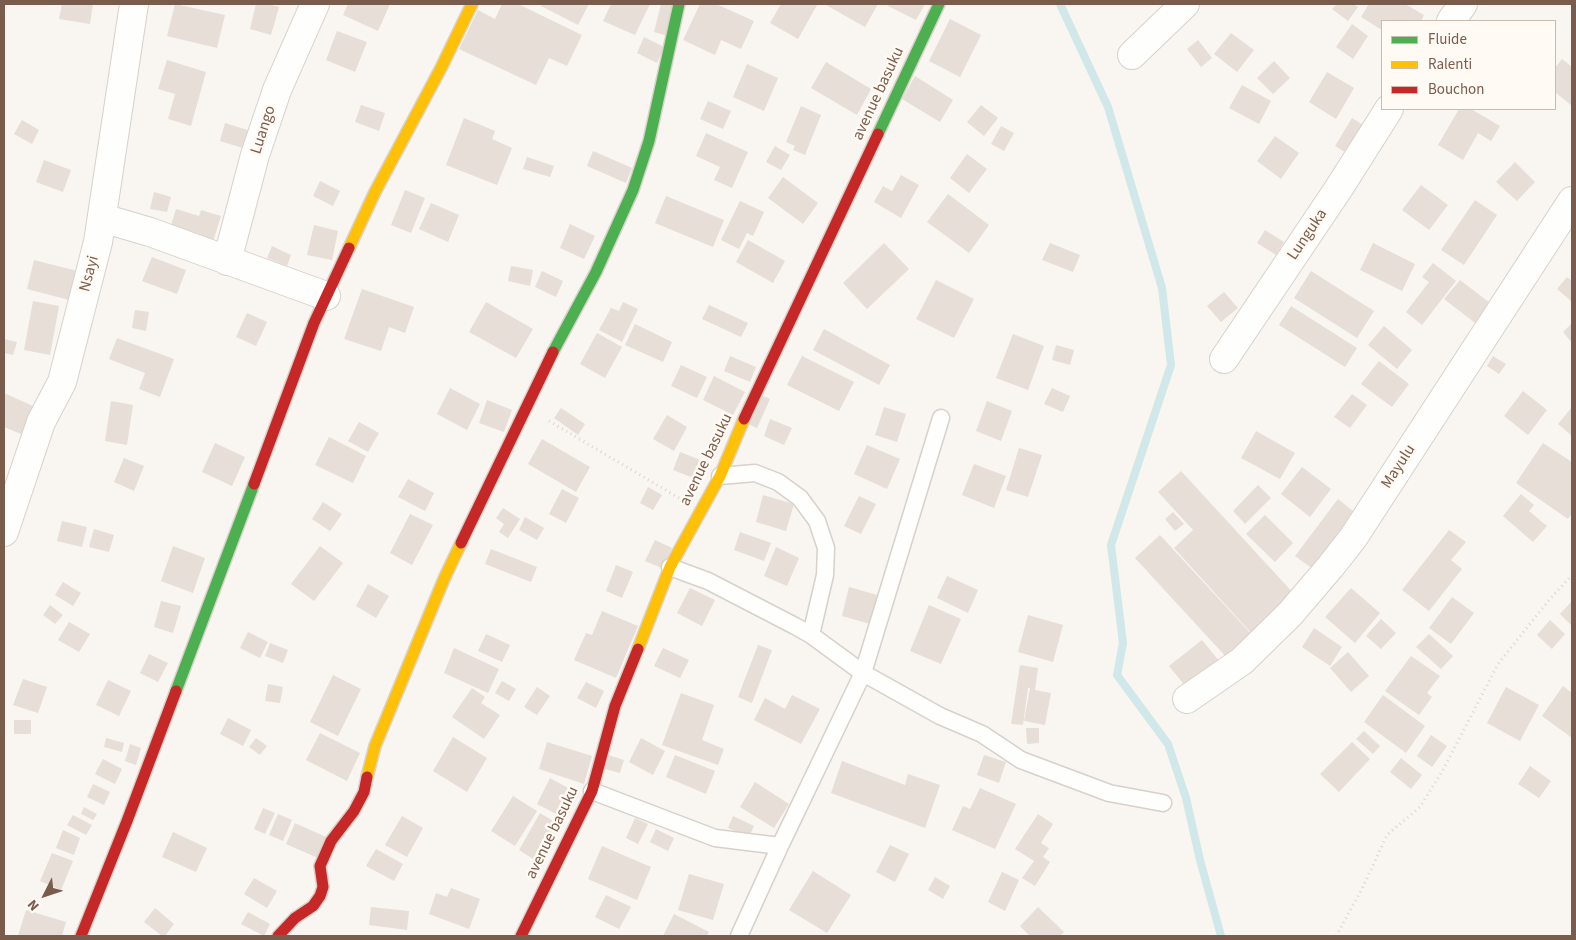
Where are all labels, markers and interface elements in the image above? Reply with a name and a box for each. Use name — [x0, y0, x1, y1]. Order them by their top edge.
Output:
legend — [1381, 20, 1556, 110]
text: Fluide — [1428, 29, 1467, 50]
street label: avenue basuku — [849, 44, 909, 144]
text: Ralenti — [1428, 54, 1472, 75]
text: Bouchon — [1428, 79, 1484, 100]
street label: Luango — [247, 103, 281, 157]
street label: Lunguka — [1284, 206, 1332, 264]
street label: Nsayi — [76, 254, 104, 294]
street label: avenue basuku — [676, 411, 738, 509]
street label: Mayulu — [1378, 441, 1420, 493]
street label: avenue basuku — [522, 784, 584, 882]
north arrow — [20, 870, 70, 920]
text: N — [23, 895, 44, 915]

